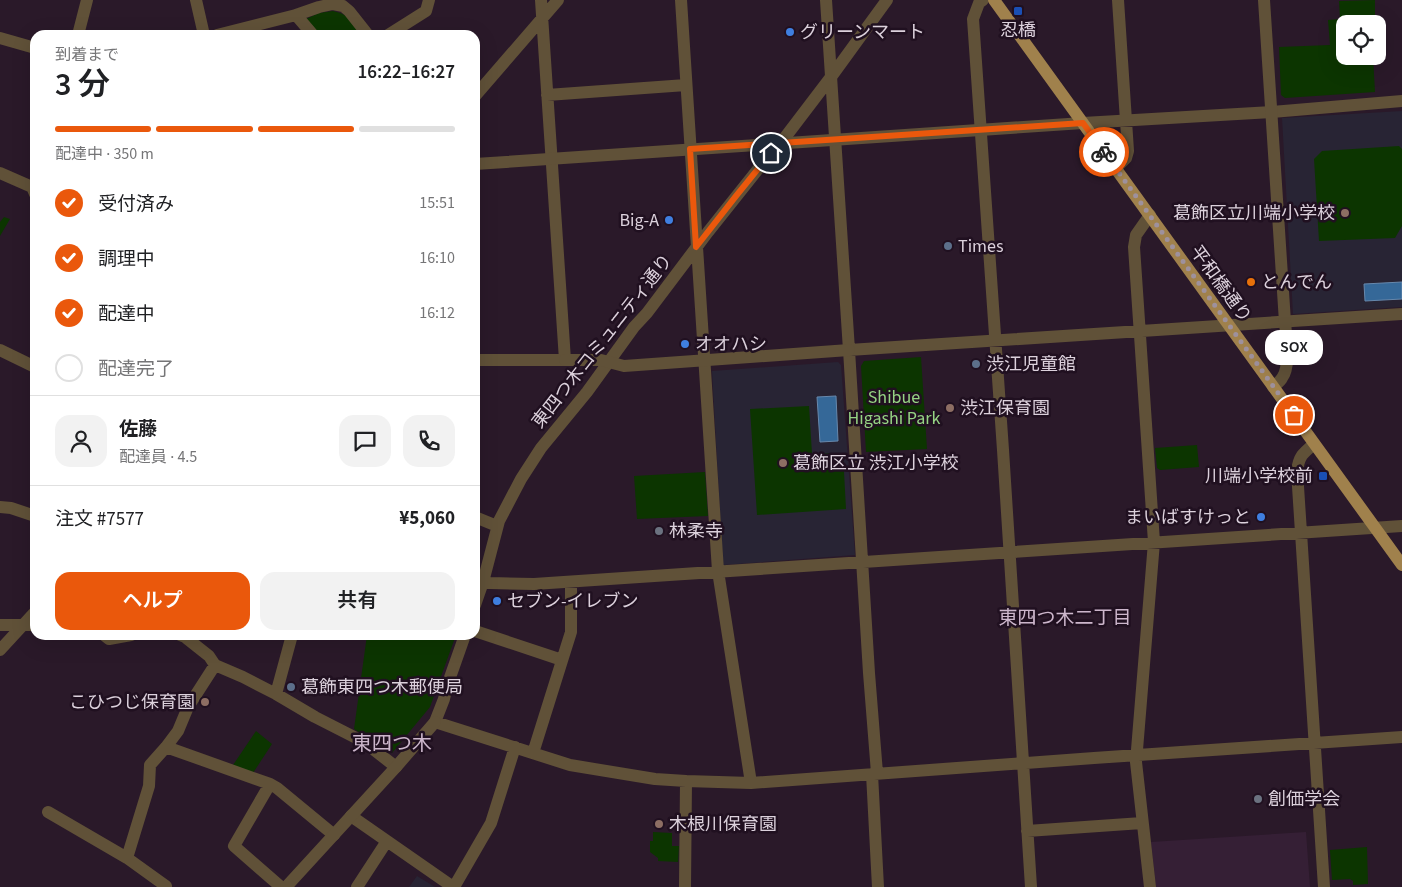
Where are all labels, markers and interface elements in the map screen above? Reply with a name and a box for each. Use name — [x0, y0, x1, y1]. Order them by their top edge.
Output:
marker: 忍橋 — [1012, 5, 1024, 17]
map controls — [1336, 15, 1386, 65]
button: locate — [1336, 15, 1386, 65]
place label: 忍橋 — [1000, 18, 1036, 43]
place label: グリーンマート — [800, 20, 925, 45]
marker: グリーンマート — [784, 26, 796, 38]
text: 到着まで — [55, 44, 119, 66]
text: 16:22–16:27 — [357, 59, 455, 86]
text: 3 分 — [55, 62, 110, 108]
courier — [1079, 127, 1129, 177]
pin — [750, 132, 792, 174]
icon: bike — [1090, 138, 1118, 166]
icon: home — [757, 139, 785, 167]
text: 配達中 · 350 m — [55, 143, 154, 165]
icon: check — [55, 189, 83, 217]
text: 受付済み — [98, 191, 174, 218]
text: 15:51 — [419, 192, 455, 214]
place label: 葛飾区立川端小学校 — [1173, 201, 1335, 226]
marker: 葛飾区立川端小学校 — [1339, 207, 1351, 219]
place label: Big-A — [620, 208, 659, 233]
marker: Big-A — [663, 214, 675, 226]
place label: Times — [958, 234, 1003, 259]
marker: Times — [942, 240, 954, 252]
street label: 平和橋通り — [1184, 241, 1257, 328]
icon: check — [55, 244, 83, 272]
text: 調理中 — [98, 246, 155, 273]
text: 16:10 — [419, 247, 455, 269]
street label: 東四つ木コミュニティ通り — [526, 249, 678, 434]
place label: とんでん — [1261, 270, 1332, 295]
marker: とんでん — [1245, 276, 1257, 288]
icon: check — [55, 299, 83, 327]
text: 配達中 — [98, 301, 155, 328]
text: 16:12 — [419, 302, 455, 324]
callout: SOX — [1265, 330, 1323, 365]
place label: オオハシ — [695, 332, 767, 357]
text: SOX — [1280, 336, 1308, 358]
marker: オオハシ — [679, 338, 691, 350]
place label: 渋江児童館 — [986, 352, 1076, 377]
text: 配達完了 — [98, 356, 174, 383]
marker: 渋江児童館 — [970, 358, 982, 370]
park label: Shibue Higashi Park — [847, 385, 941, 431]
pin — [1273, 394, 1315, 436]
place label: 渋江保育園 — [960, 396, 1050, 421]
icon: bag — [1280, 401, 1308, 429]
marker: 渋江保育園 — [944, 402, 956, 414]
button: person — [55, 415, 107, 467]
button: chat — [339, 415, 391, 467]
button: phone — [403, 415, 455, 467]
text: 佐藤 — [119, 416, 157, 443]
text: 配達員 · 4.5 — [119, 446, 197, 468]
place label: 葛飾区立 渋江小学校 — [793, 451, 959, 476]
marker: 葛飾区立 渋江小学校 — [777, 457, 789, 469]
place label: 川端小学校前 — [1205, 464, 1313, 489]
marker: 川端小学校前 — [1317, 470, 1329, 482]
text: ¥5,060 — [399, 505, 455, 532]
place label: まいばすけっと — [1125, 505, 1251, 530]
text: 注文 #7577 — [55, 506, 144, 533]
marker: まいばすけっと — [1255, 511, 1267, 523]
place label: 林柔寺 — [669, 519, 723, 544]
marker: 林柔寺 — [653, 525, 665, 537]
button: ヘルプ — [55, 572, 250, 630]
button: 共有 — [260, 572, 455, 630]
place label: セブン-イレブン — [507, 589, 639, 614]
marker: セブン-イレブン — [491, 595, 503, 607]
district label: 東四つ木二丁目 — [998, 605, 1132, 632]
place label: 葛飾東四つ木郵便局 — [301, 675, 463, 700]
marker: 葛飾東四つ木郵便局 — [285, 681, 297, 693]
place label: こひつじ保育園 — [69, 690, 195, 715]
marker: こひつじ保育園 — [199, 696, 211, 708]
district label: 東四つ木 — [352, 730, 432, 758]
place label: 創価学会 — [1268, 787, 1340, 812]
marker: 創価学会 — [1252, 793, 1264, 805]
place label: 木根川保育園 — [669, 812, 777, 837]
marker: 木根川保育園 — [653, 818, 665, 830]

